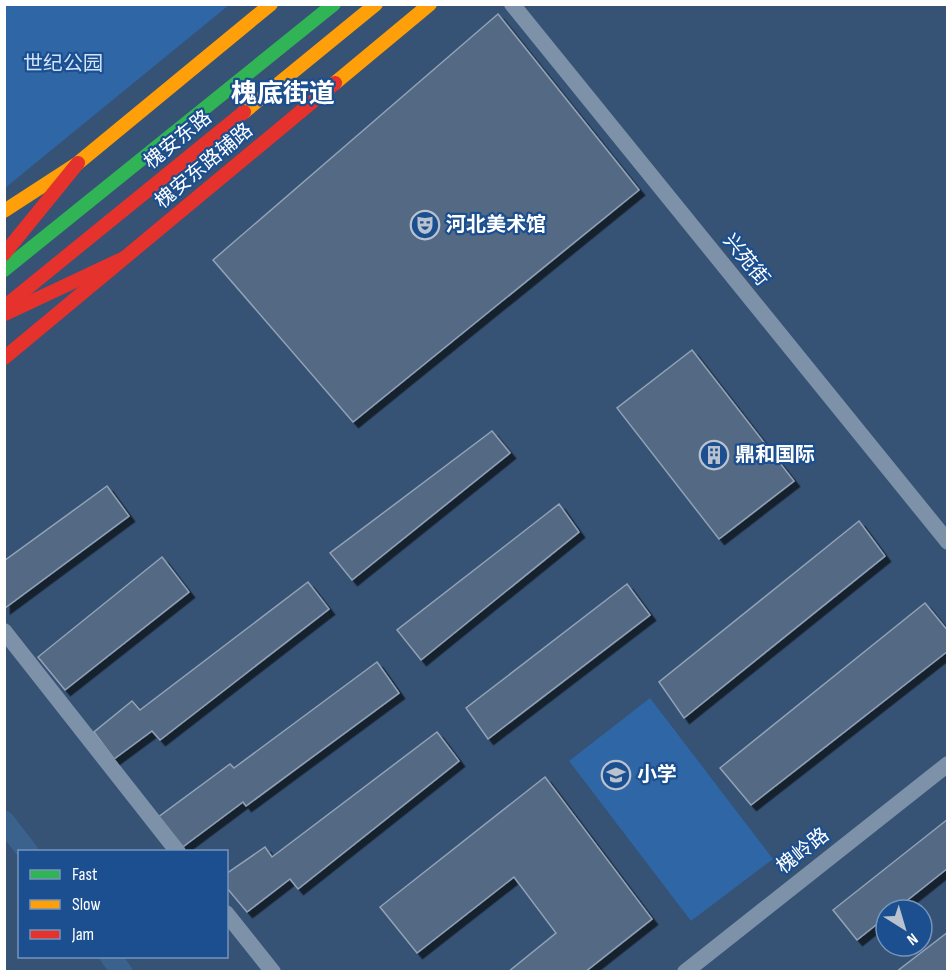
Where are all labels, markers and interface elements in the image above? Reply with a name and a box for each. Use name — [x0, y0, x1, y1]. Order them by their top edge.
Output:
park label: 世纪公园 — [23, 52, 103, 76]
district label: 槐底街道 — [231, 79, 335, 110]
street label: 槐安东路 — [139, 106, 217, 174]
street label: 槐安东路辅路 — [150, 118, 258, 214]
theatre icon: 河北美术馆 — [409, 209, 441, 241]
place label: 河北美术馆 — [446, 213, 546, 237]
street label: 兴苑街 — [718, 229, 774, 291]
building icon: 鼎和国际 — [698, 439, 730, 471]
place label: 鼎和国际 — [735, 443, 815, 467]
school or university icon: 小学 — [600, 759, 632, 791]
place label: 小学 — [637, 763, 677, 787]
street label: 槐岭路 — [772, 823, 834, 879]
legend — [18, 850, 228, 958]
text: Fast — [72, 864, 98, 885]
text: Slow — [72, 894, 101, 915]
north arrow — [874, 898, 934, 958]
text: Jam — [71, 924, 94, 945]
text: N — [903, 929, 921, 949]

